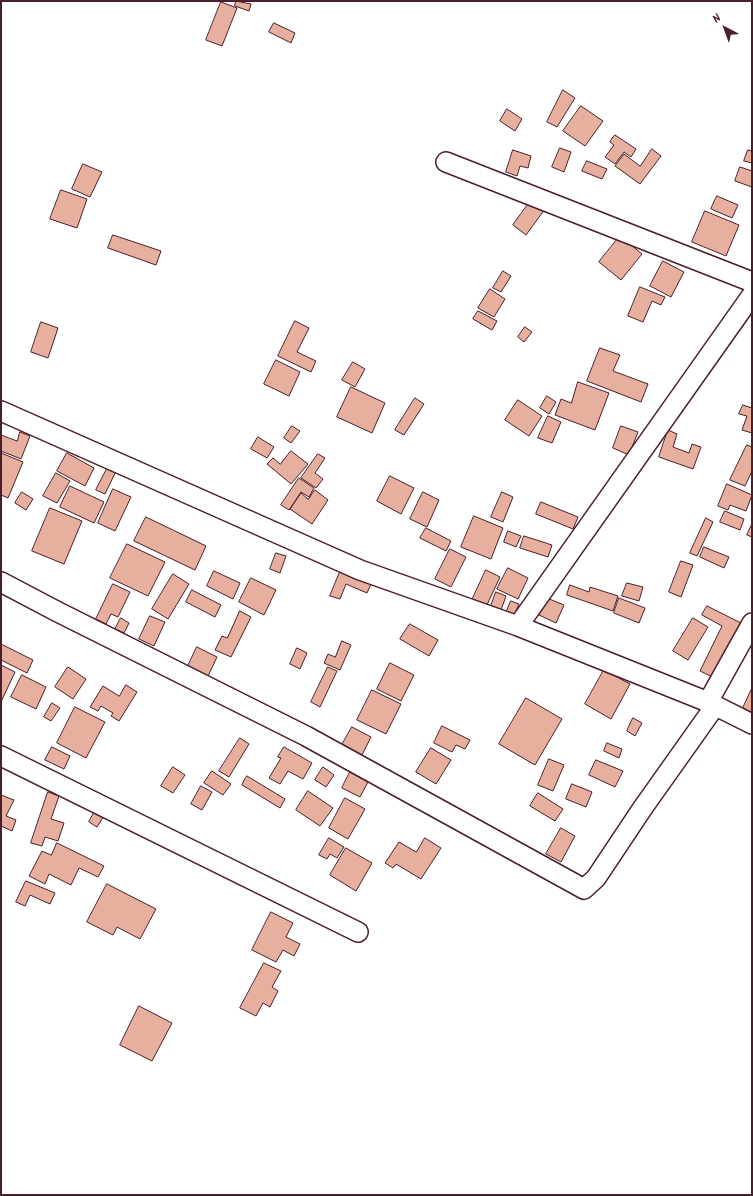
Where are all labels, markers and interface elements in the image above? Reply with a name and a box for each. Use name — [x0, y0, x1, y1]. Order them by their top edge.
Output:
north arrow — [705, 8, 745, 48]
text: N — [709, 10, 726, 28]

